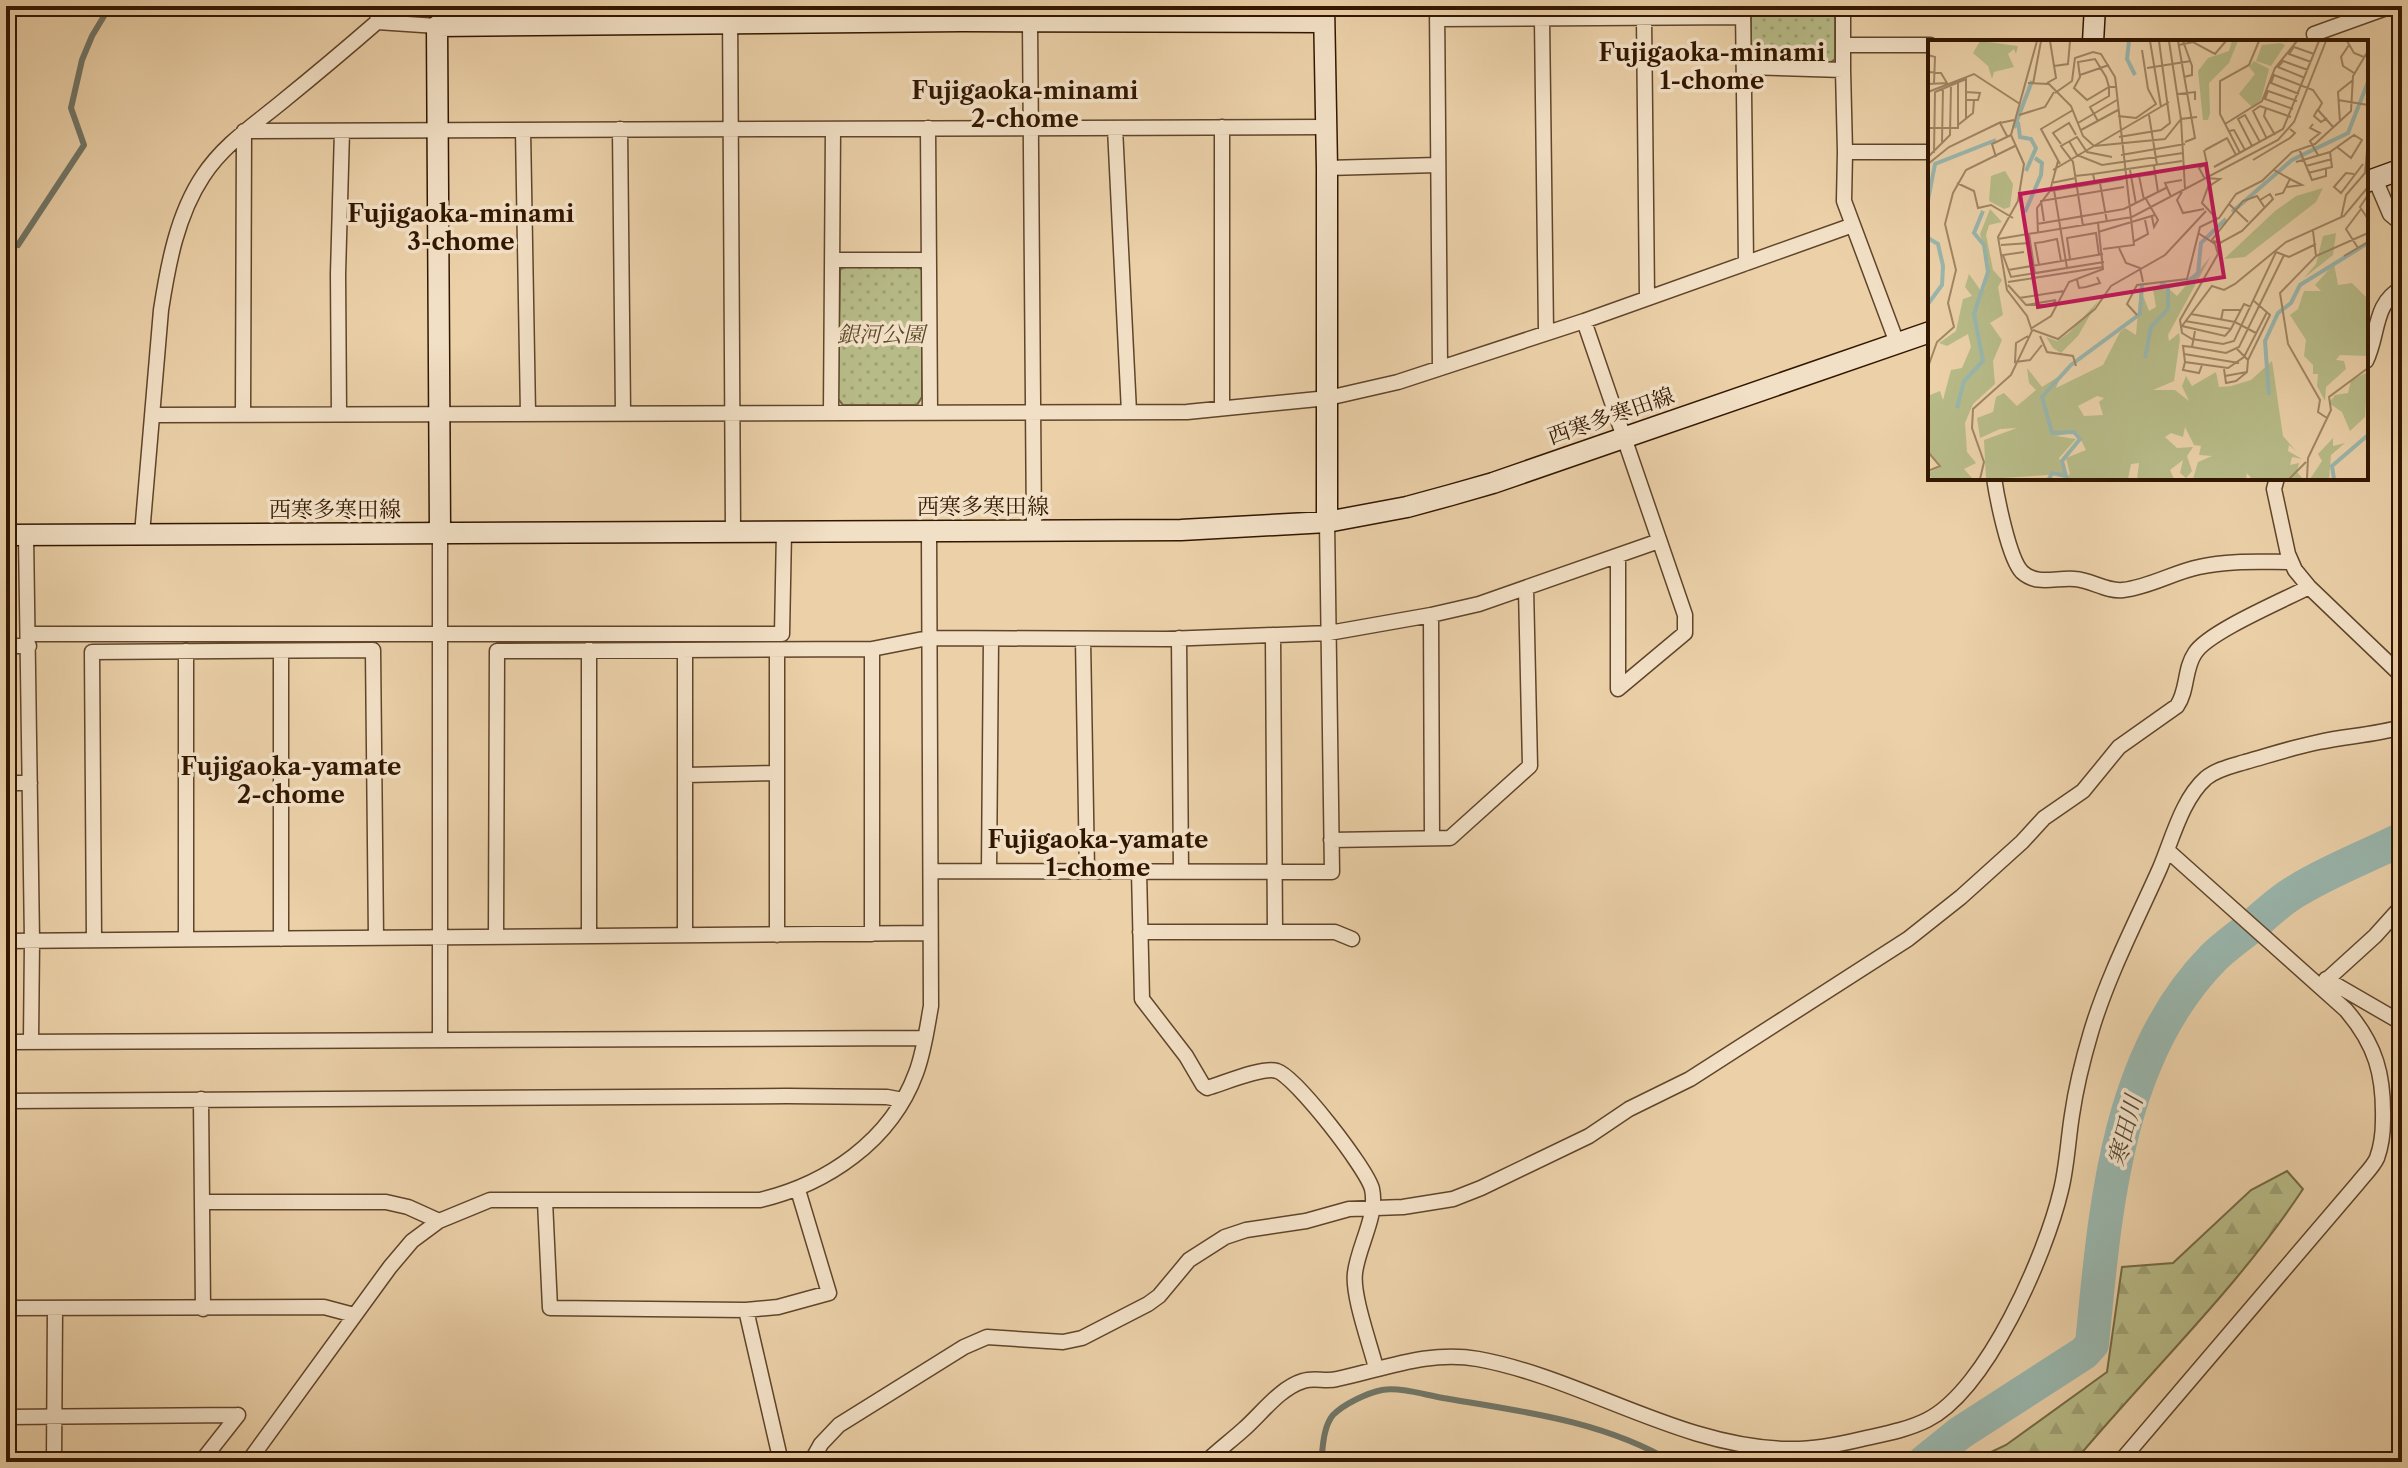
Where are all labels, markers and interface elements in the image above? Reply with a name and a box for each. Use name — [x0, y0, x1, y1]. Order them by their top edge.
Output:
district label: Fujigaoka-minami 1-chome — [1599, 38, 1826, 95]
inset map — [1928, 40, 2368, 480]
district label: Fujigaoka-minami 2-chome — [912, 76, 1139, 133]
district label: Fujigaoka-minami 3-chome — [348, 199, 575, 256]
park label: 銀河公園 — [837, 321, 928, 348]
street label: 西寒多寒田線 — [1544, 382, 1678, 450]
street label: 西寒多寒田線 — [917, 493, 1049, 520]
street label: 西寒多寒田線 — [269, 496, 401, 523]
district label: Fujigaoka-yamate 2-chome — [181, 752, 401, 809]
district label: Fujigaoka-yamate 1-chome — [988, 825, 1208, 882]
water label: 寒田川 — [2102, 1090, 2149, 1170]

